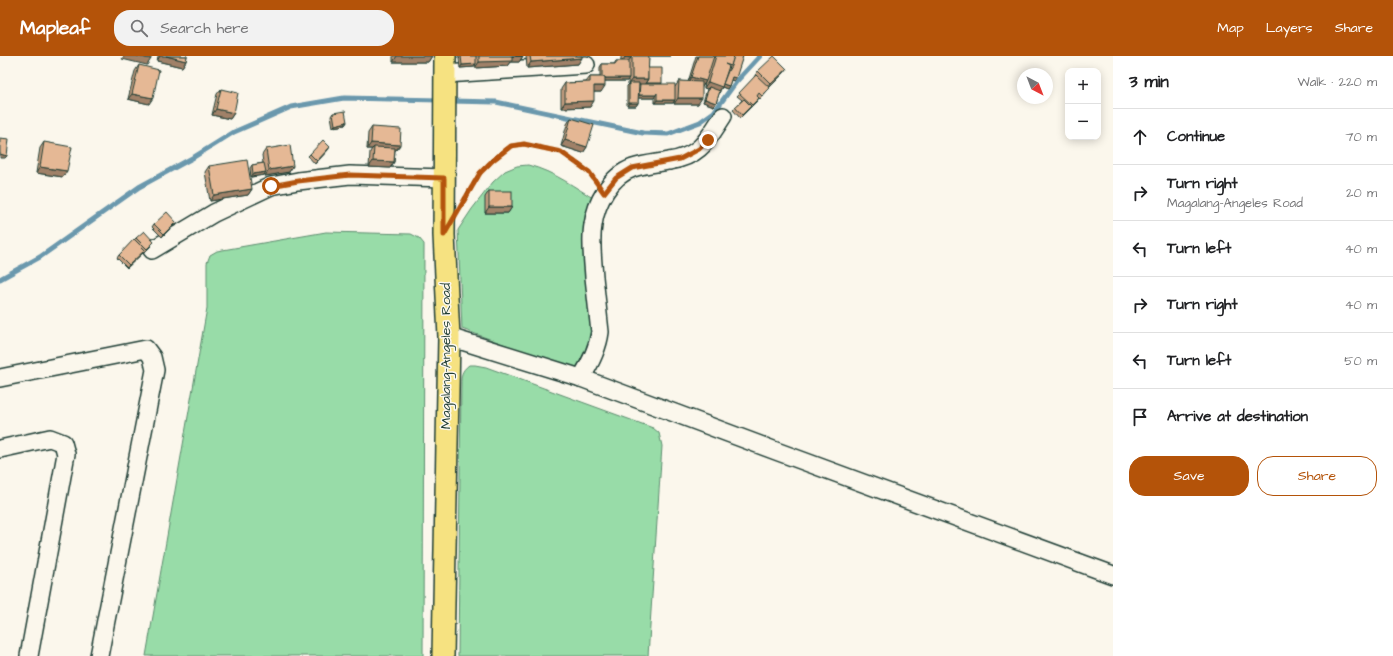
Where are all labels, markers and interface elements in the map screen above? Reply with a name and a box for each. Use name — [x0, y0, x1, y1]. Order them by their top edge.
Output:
search box — [114, 10, 394, 46]
text: Mapleaf — [20, 15, 90, 42]
icon: search — [128, 17, 150, 39]
text: Search here — [160, 18, 249, 39]
text: Map — [1217, 18, 1244, 38]
text: Layers — [1266, 18, 1313, 38]
text: Share — [1335, 18, 1373, 38]
north arrow — [1017, 68, 1053, 104]
map controls — [1065, 68, 1101, 140]
button: + — [1065, 68, 1101, 104]
text: 3 min — [1129, 70, 1169, 94]
text: Walk · 220 m — [1297, 73, 1377, 91]
button: − — [1065, 104, 1101, 140]
icon: ahead — [1129, 126, 1151, 148]
text: Continue — [1167, 126, 1225, 147]
text: 70 m — [1345, 128, 1377, 146]
route end — [699, 131, 717, 149]
text: Turn right — [1167, 173, 1238, 194]
route start — [262, 177, 280, 195]
icon: right — [1129, 182, 1151, 204]
text: 20 m — [1346, 184, 1377, 202]
text: Magalang-Angeles Road — [1167, 194, 1303, 212]
icon: left — [1129, 238, 1151, 260]
text: Turn left — [1167, 238, 1231, 259]
text: 40 m — [1345, 240, 1377, 258]
street label: Magalang-Angeles Road — [436, 283, 456, 429]
icon: right — [1129, 294, 1151, 316]
text: Turn right — [1167, 294, 1238, 315]
text: 40 m — [1345, 296, 1377, 314]
icon: left — [1129, 350, 1151, 372]
text: Turn left — [1167, 350, 1231, 371]
text: 50 m — [1344, 352, 1377, 370]
icon: arrive — [1129, 406, 1151, 428]
text: Arrive at destination — [1167, 406, 1308, 427]
button: Save — [1129, 456, 1249, 496]
button: Share — [1257, 456, 1377, 496]

